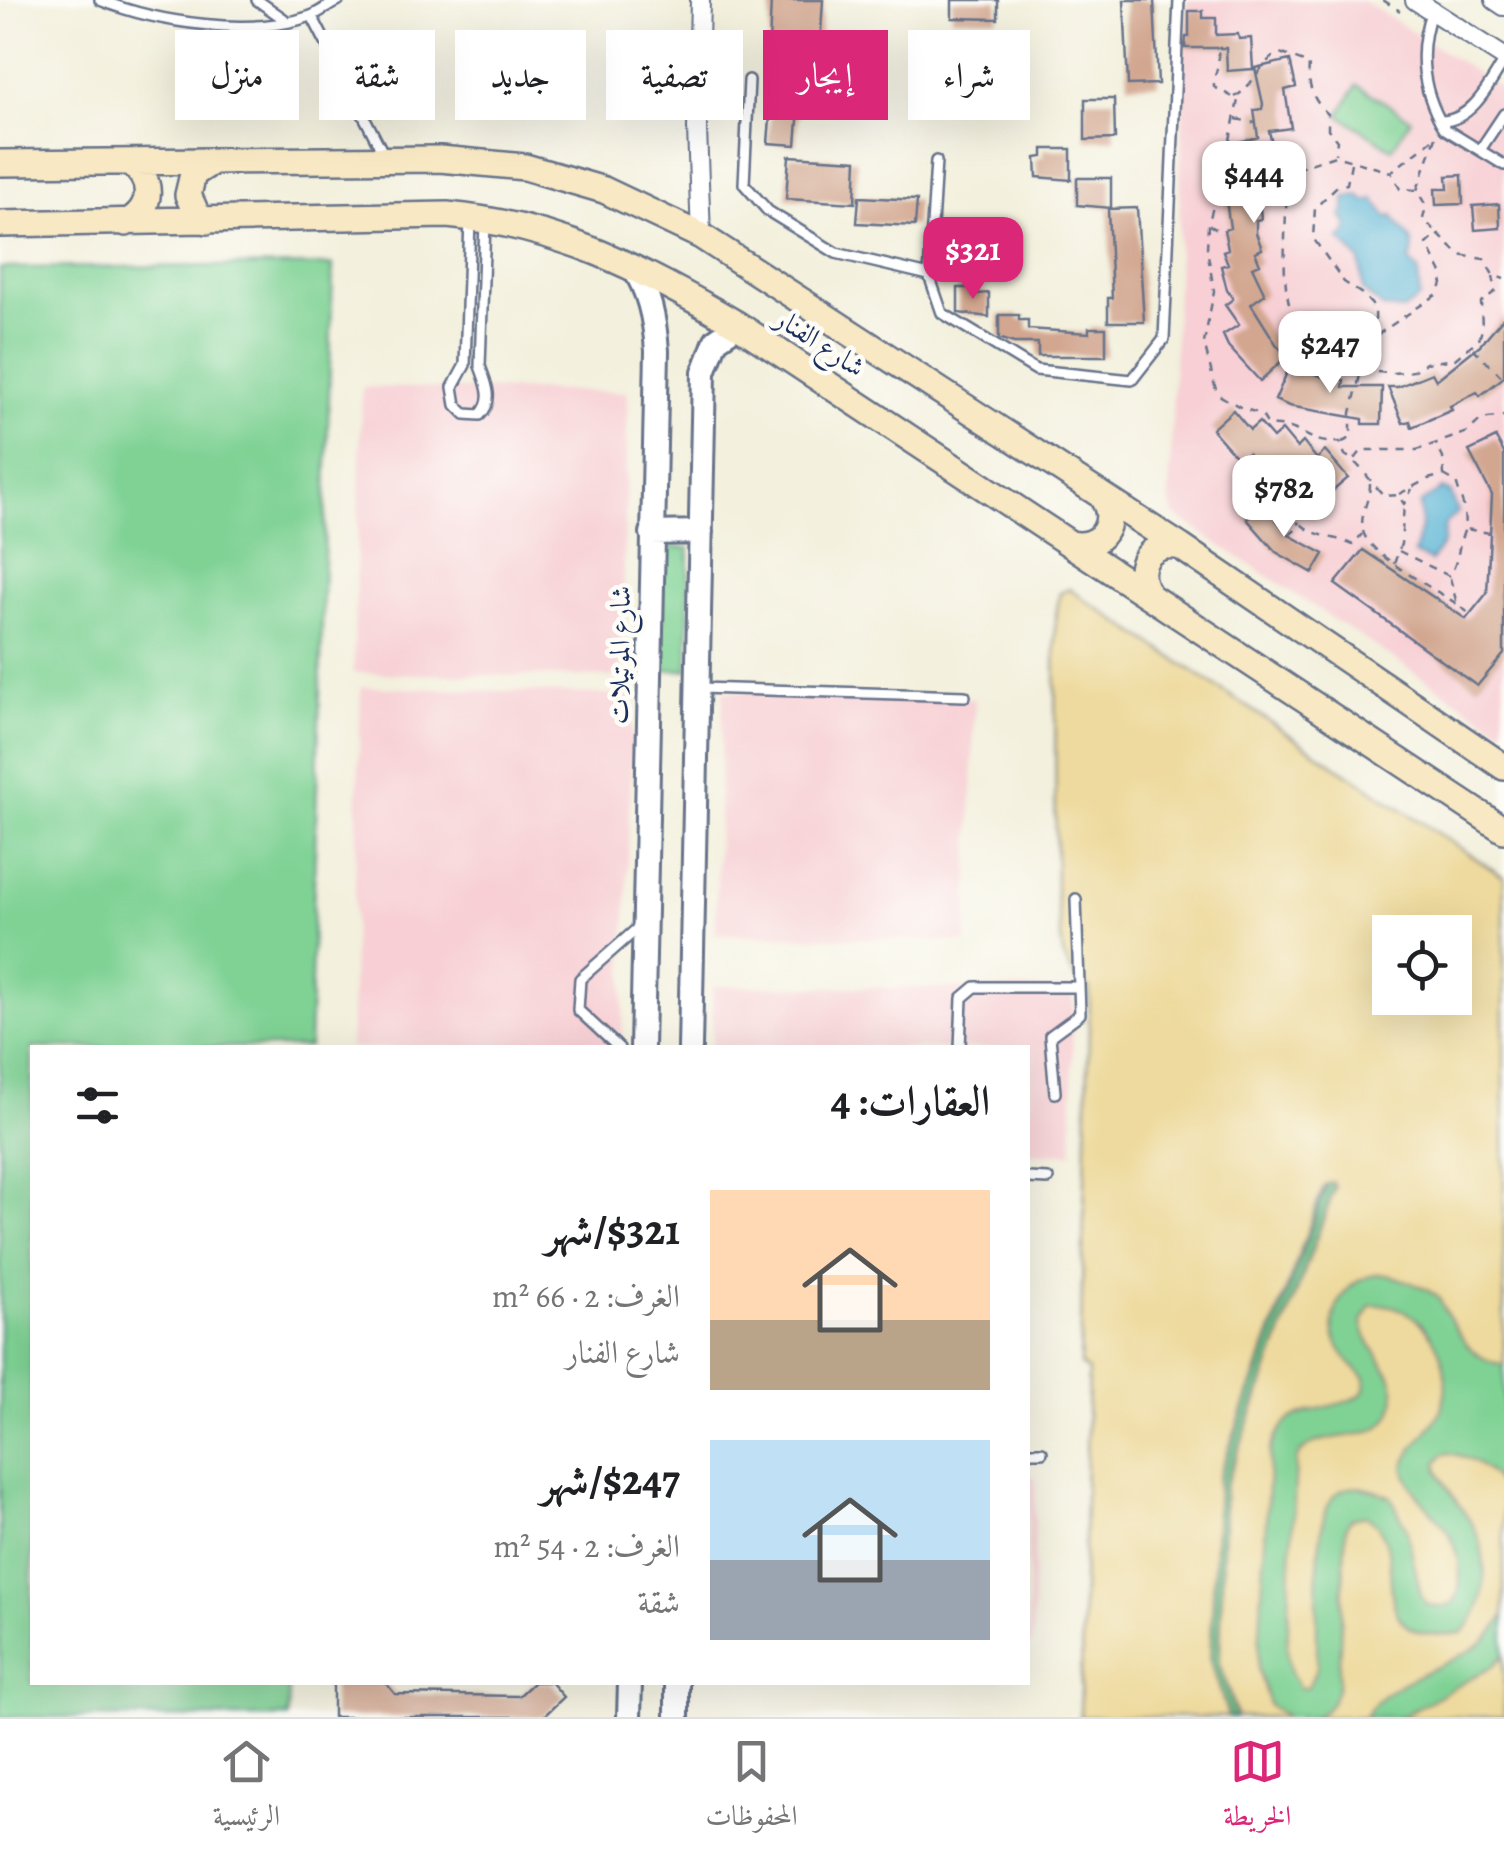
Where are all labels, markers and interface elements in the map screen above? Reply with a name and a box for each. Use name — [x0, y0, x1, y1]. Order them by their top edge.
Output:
chip: منزل — [175, 30, 299, 120]
chip: شقة — [319, 30, 435, 120]
chip: جديد — [455, 30, 586, 120]
chip: تصفية — [606, 30, 743, 120]
chip: إيجار — [763, 30, 888, 120]
chip: شراء — [908, 30, 1030, 120]
pin: $444 — [1195, 141, 1313, 226]
text: $444 — [1224, 151, 1284, 195]
pin: $321 — [914, 217, 1032, 302]
text: $321 — [945, 227, 1001, 271]
street label: شارع الفنار — [763, 298, 872, 390]
pin: $247 — [1271, 311, 1389, 396]
text: $247 — [1300, 321, 1360, 365]
pin: $782 — [1225, 455, 1343, 540]
text: $782 — [1254, 465, 1314, 509]
street label: شارع الموتيلات — [600, 585, 644, 725]
map controls — [1372, 915, 1472, 1015]
button: locate — [1372, 915, 1472, 1015]
text: العقارات: 4 — [831, 1072, 990, 1129]
icon: filters — [70, 1078, 125, 1133]
text: $321/شهر — [545, 1201, 680, 1258]
icon: home — [790, 1230, 910, 1350]
text: الغرف: 2 · 66 m² — [492, 1274, 680, 1318]
text: شارع الفنار — [566, 1330, 680, 1374]
text: $247/شهر — [540, 1451, 680, 1508]
icon: home — [790, 1480, 910, 1600]
text: الغرف: 2 · 54 m² — [493, 1524, 680, 1568]
text: شقة — [638, 1580, 680, 1624]
tab: الرئيسية — [213, 1734, 280, 1843]
tab: المحفوظات — [705, 1734, 798, 1843]
tab: الخريطة — [1223, 1734, 1291, 1843]

